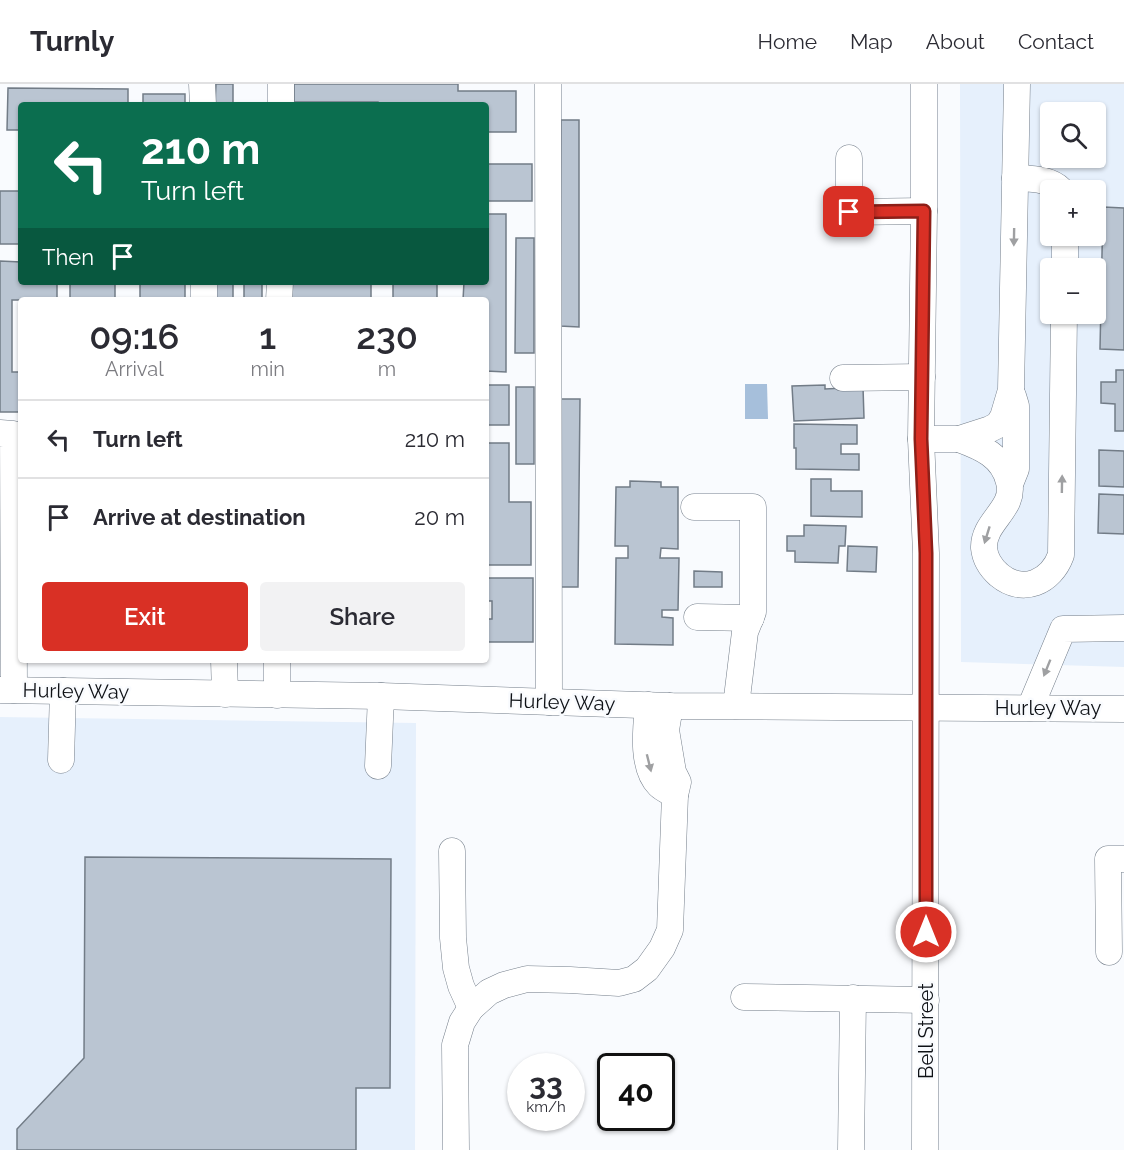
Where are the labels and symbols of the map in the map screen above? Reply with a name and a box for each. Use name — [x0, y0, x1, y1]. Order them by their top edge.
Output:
pin — [823, 186, 874, 237]
one-way arrow — [1009, 227, 1019, 246]
one-way arrow — [1057, 474, 1067, 493]
one-way arrow — [982, 526, 991, 544]
one-way arrow — [1042, 660, 1052, 678]
street label: Hurley Way — [23, 678, 130, 704]
street label: Hurley Way — [508, 688, 616, 716]
street label: Hurley Way — [995, 696, 1101, 720]
one-way arrow — [645, 754, 655, 772]
position arrow — [894, 900, 958, 964]
street label: Bell Street — [914, 983, 938, 1079]
speed limit sign: 40 — [597, 1053, 675, 1131]

